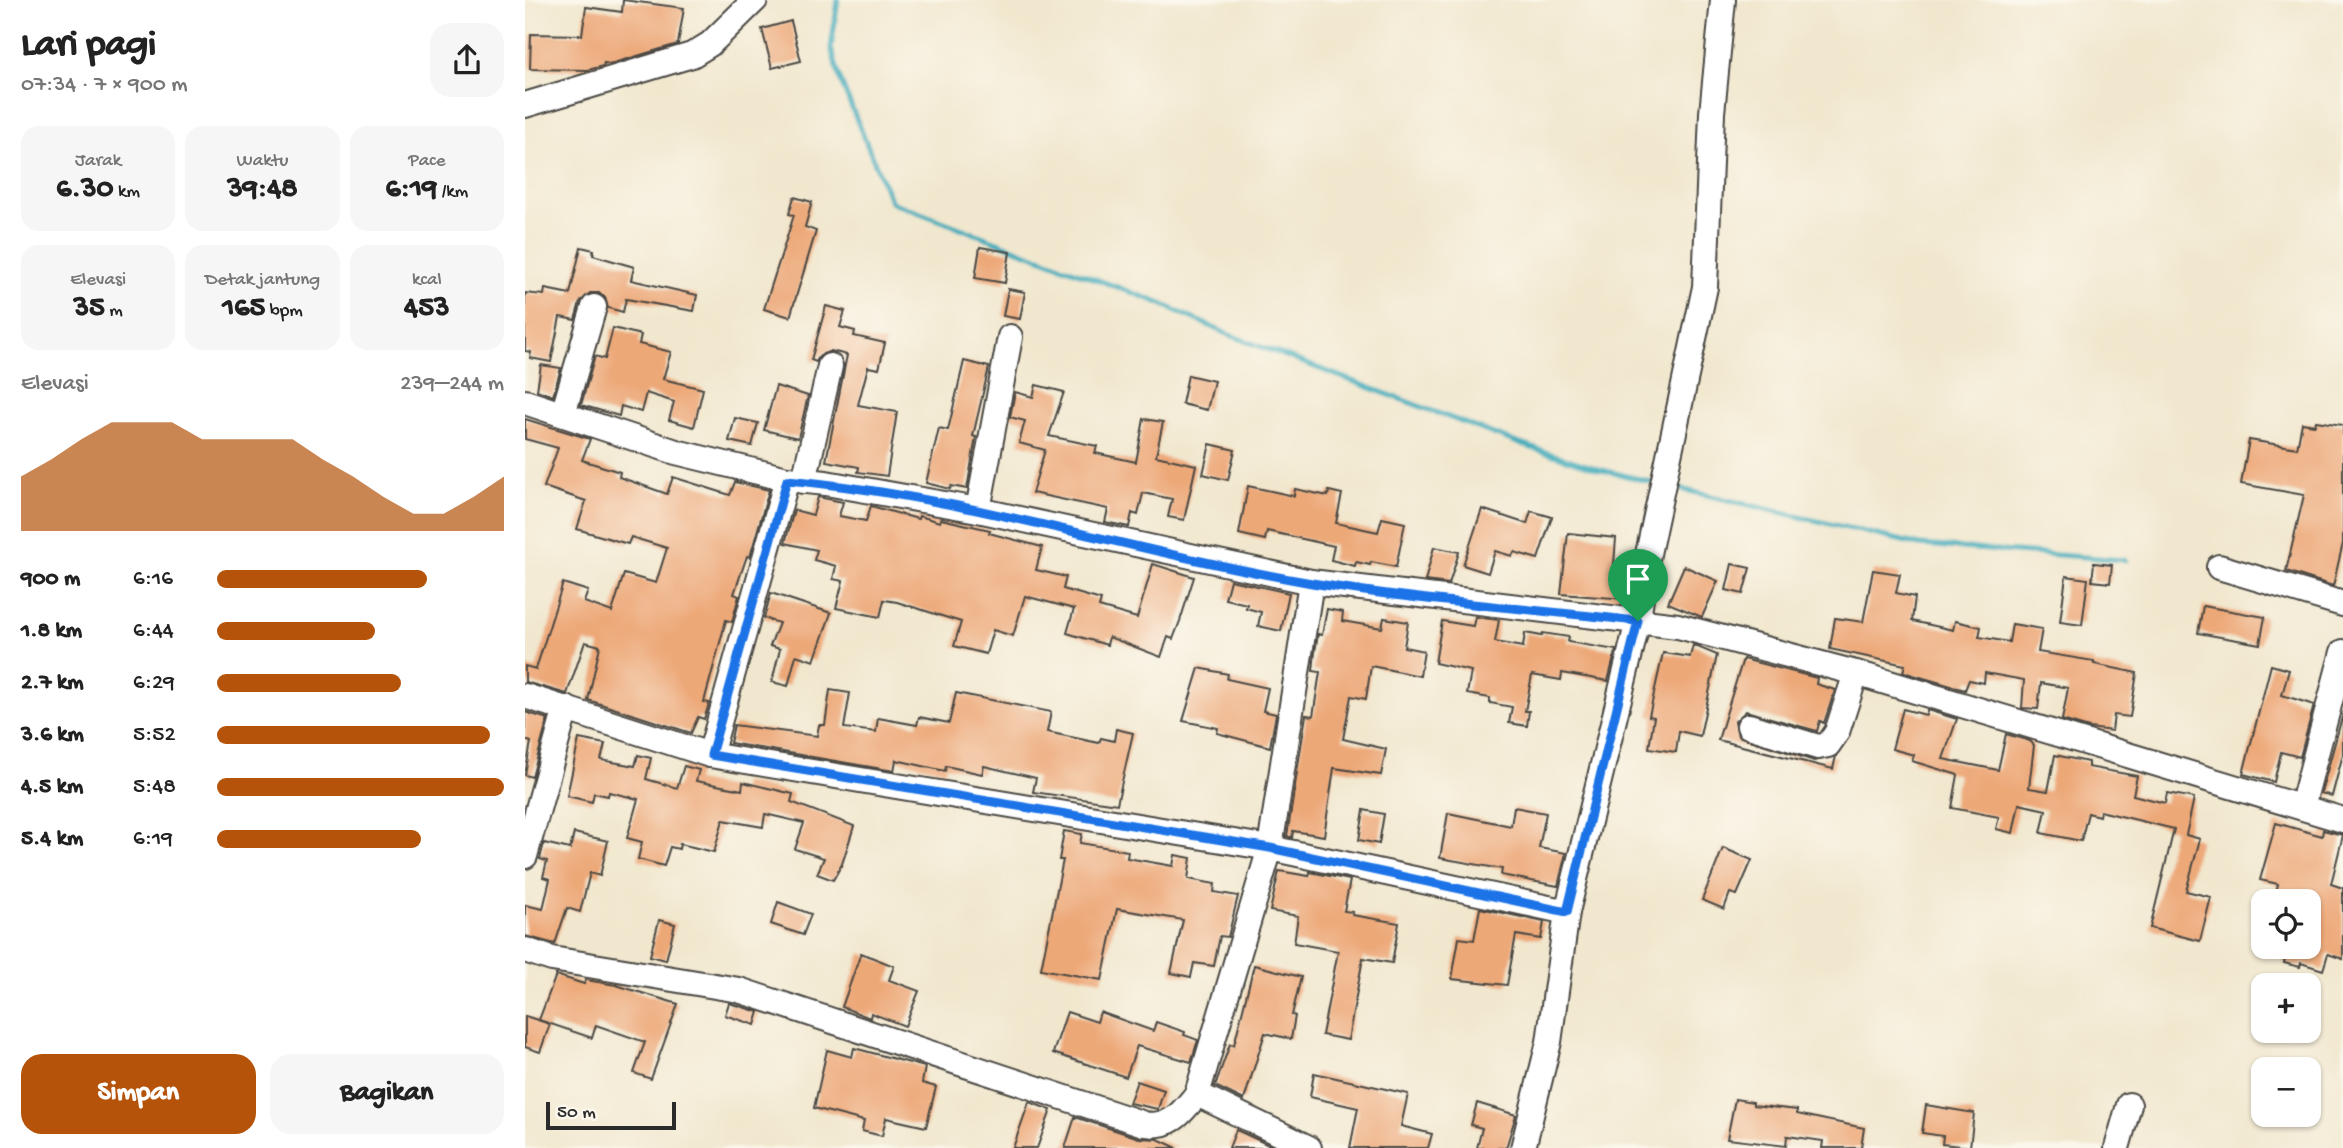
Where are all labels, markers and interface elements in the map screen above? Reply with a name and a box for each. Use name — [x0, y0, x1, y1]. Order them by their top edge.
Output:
button: share — [430, 23, 504, 97]
text: Lari pagi — [21, 24, 156, 68]
text: 07:34 · 7 × 900 m — [21, 72, 188, 99]
text: Jarak — [75, 150, 121, 173]
text: Waktu — [237, 150, 288, 173]
text: Pace — [408, 150, 445, 173]
text: 6.30 — [56, 173, 114, 208]
text: 39:48 — [227, 173, 298, 208]
text: 6:19 — [385, 173, 437, 208]
text: km — [114, 181, 140, 204]
text: /km — [437, 181, 468, 204]
text: Elevasi — [70, 269, 126, 292]
text: Detak jantung — [205, 269, 320, 292]
text: kcal — [412, 269, 442, 292]
text: 35 — [73, 292, 105, 327]
text: 165 — [222, 292, 265, 327]
text: 453 — [404, 292, 450, 327]
text: m — [105, 300, 123, 323]
text: bpm — [265, 300, 303, 323]
text: Elevasi — [21, 371, 89, 398]
text: 239–244 m — [400, 371, 504, 398]
pin — [1608, 549, 1668, 621]
icon: arrive — [1619, 560, 1657, 598]
text: 900 m — [21, 566, 80, 593]
text: 6:16 — [133, 566, 173, 593]
text: 1.8 km — [21, 618, 82, 645]
text: 6:44 — [133, 618, 174, 645]
text: 2.7 km — [21, 670, 84, 697]
text: 6:29 — [133, 670, 175, 697]
text: 3.6 km — [21, 722, 84, 749]
text: 5:52 — [133, 722, 176, 749]
text: 4.5 km — [21, 774, 83, 801]
text: 5:48 — [133, 774, 176, 801]
text: 5.4 km — [21, 826, 83, 853]
text: 6:19 — [133, 826, 173, 853]
map controls — [2251, 889, 2321, 1127]
button: locate — [2251, 889, 2321, 959]
button: + — [2251, 973, 2321, 1043]
button: Simpan — [21, 1054, 256, 1134]
button: Bagikan — [270, 1054, 504, 1134]
button: − — [2251, 1057, 2321, 1127]
scale bar — [546, 1099, 675, 1131]
text: 50 m — [557, 1102, 596, 1125]

